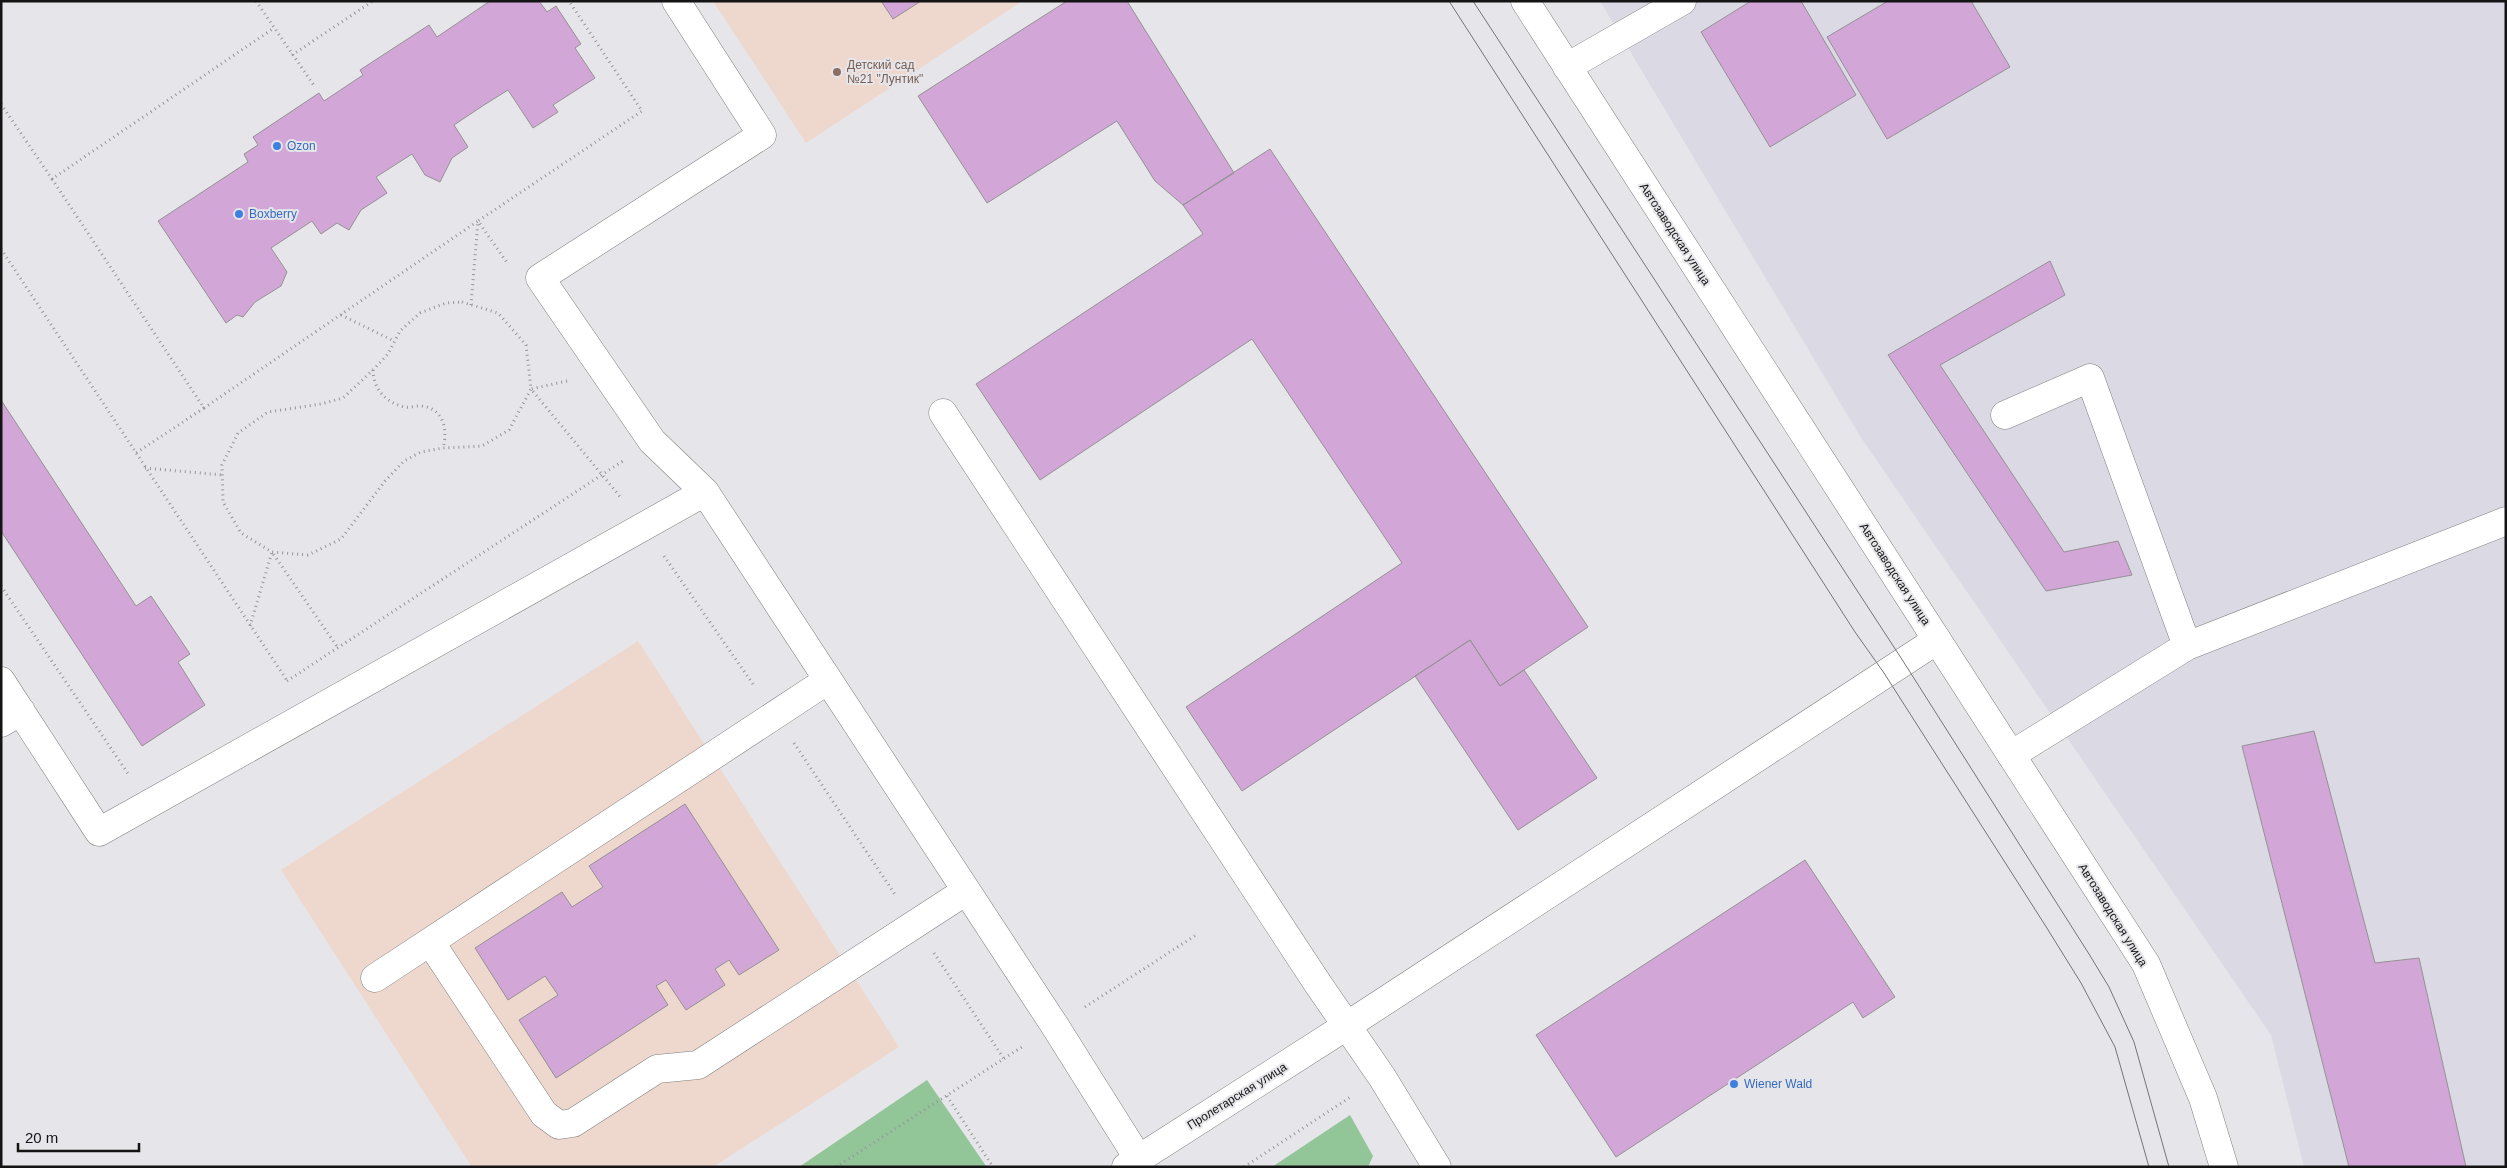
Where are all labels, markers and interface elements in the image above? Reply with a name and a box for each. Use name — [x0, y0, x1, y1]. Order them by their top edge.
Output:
place label: Детский сад №21 "Лунтик" — [847, 58, 923, 86]
marker: Детский сад №21 "Лунтик" — [831, 66, 843, 78]
place label: Ozon — [287, 139, 316, 153]
marker: Ozon — [271, 140, 283, 152]
street label: Автозаводская улица — [1637, 180, 1713, 288]
place label: Boxberry — [249, 207, 297, 221]
marker: Boxberry — [233, 208, 245, 220]
street label: Автозаводская улица — [1857, 520, 1933, 628]
street label: Автозаводская улица — [2076, 861, 2151, 969]
street label: Пролетарская улица — [1185, 1059, 1290, 1132]
place label: Wiener Wald — [1744, 1077, 1812, 1091]
marker: Wiener Wald — [1728, 1078, 1740, 1090]
scale bar — [18, 1120, 139, 1152]
text: 20 m — [25, 1129, 58, 1146]

